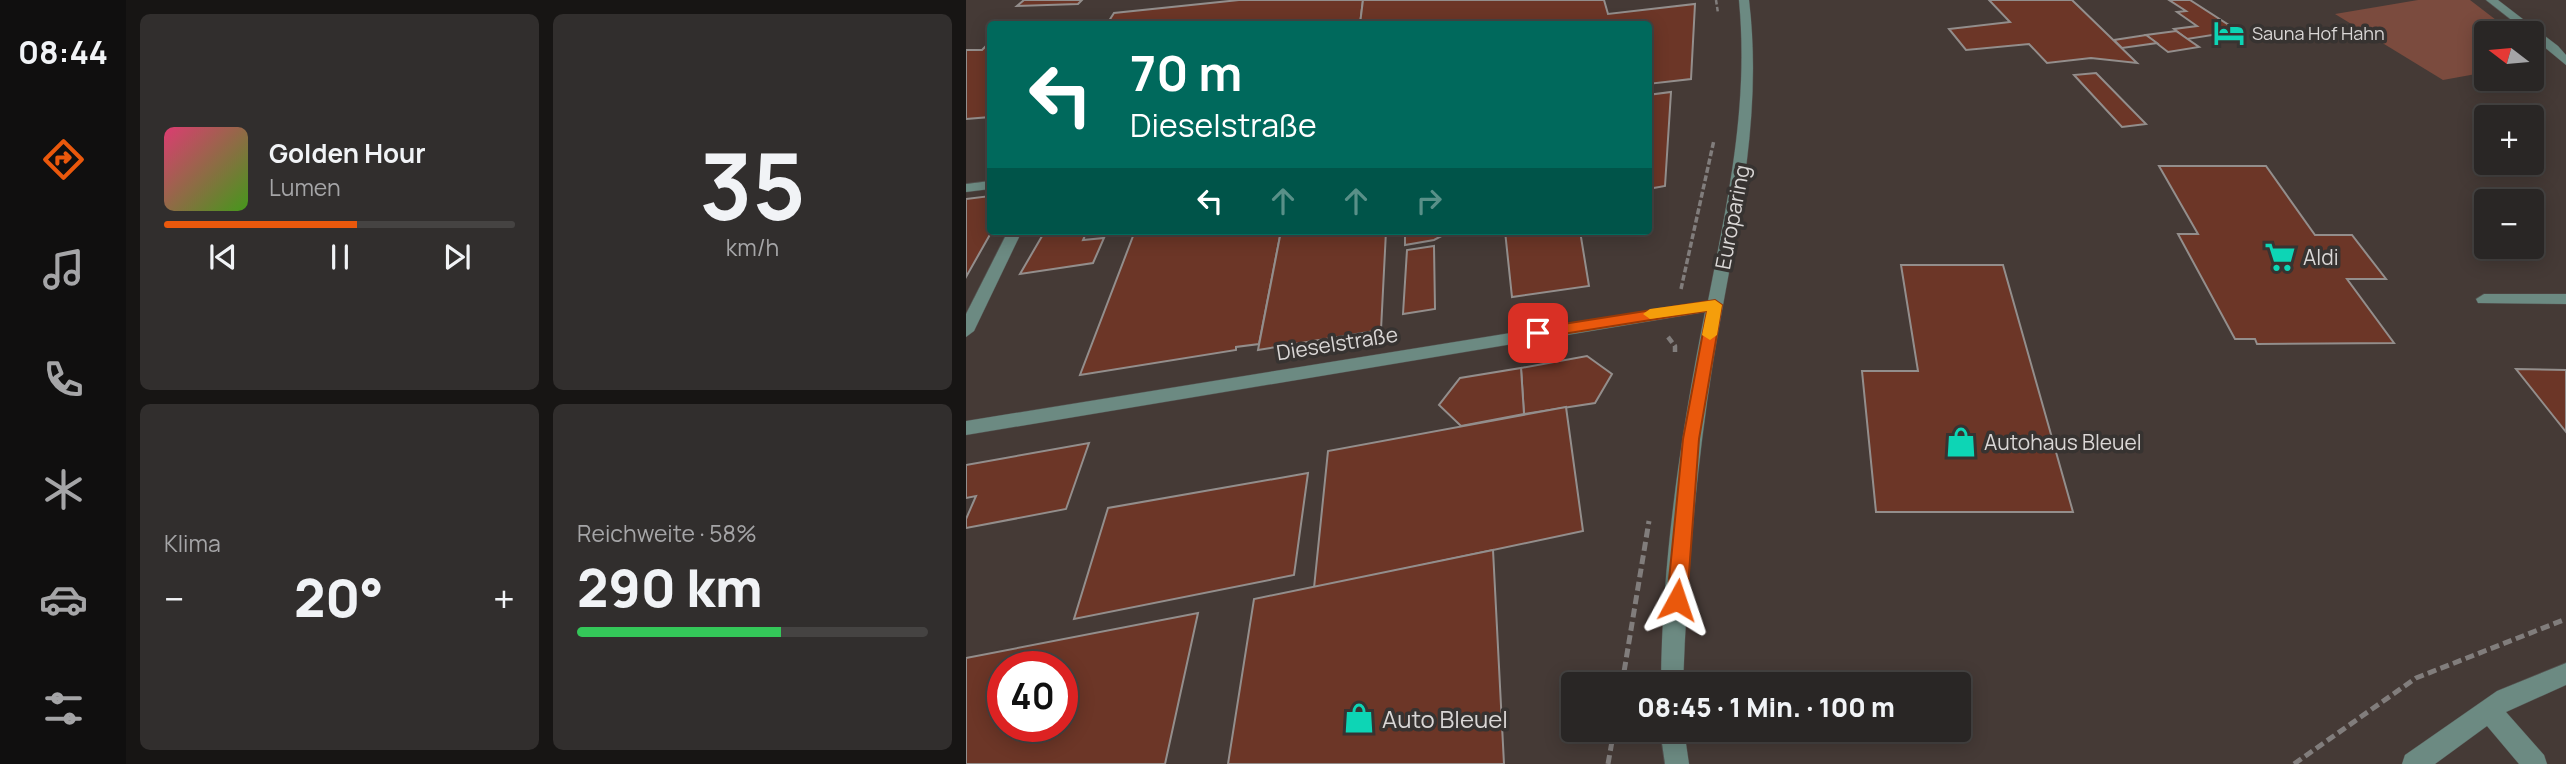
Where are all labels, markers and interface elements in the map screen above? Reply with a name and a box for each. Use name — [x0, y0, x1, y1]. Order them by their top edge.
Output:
hotel icon: Sauna Hof Hahn — [2212, 16, 2246, 50]
place label: Sauna Hof Hahn — [2252, 21, 2385, 45]
north arrow — [2474, 21, 2544, 91]
map controls — [2474, 21, 2544, 259]
text: 08:44 — [18, 30, 108, 74]
text: 70 m — [1130, 39, 1242, 106]
icon: left — [1015, 49, 1106, 140]
text: Dieselstraße — [1130, 103, 1317, 147]
button: + — [2474, 105, 2544, 175]
text: 35 — [699, 123, 806, 247]
icon: directions — [39, 135, 88, 184]
text: Golden Hour — [269, 135, 426, 171]
street label: Europaring — [1708, 162, 1756, 272]
text: Lumen — [269, 171, 341, 203]
icon: left — [1191, 182, 1229, 220]
icon: ahead — [1264, 182, 1302, 220]
icon: ahead — [1337, 182, 1375, 220]
icon: right — [1410, 182, 1448, 220]
button: − — [2474, 189, 2544, 259]
text: km/h — [726, 231, 779, 263]
icon: previous — [204, 238, 242, 276]
icon: pause — [321, 238, 359, 276]
icon: next — [438, 238, 476, 276]
supermarket icon: Aldi — [2263, 240, 2297, 274]
place label: Aldi — [2303, 243, 2339, 271]
icon: music — [39, 245, 88, 294]
pin — [1508, 303, 1568, 363]
icon: arrive — [1519, 314, 1557, 352]
street label: Dieselstraße — [1274, 320, 1400, 366]
icon: phone — [39, 355, 88, 404]
shop icon: Autohaus Bleuel — [1944, 425, 1978, 459]
place label: Autohaus Bleuel — [1984, 428, 2142, 456]
icon: climate — [39, 465, 88, 514]
text: Reichweite · 58% — [577, 517, 757, 549]
text: Klima — [164, 527, 221, 559]
text: 290 km — [577, 552, 763, 623]
text: 20° — [294, 562, 384, 633]
position arrow — [1640, 563, 1714, 637]
text: − — [164, 572, 185, 624]
text: + — [493, 572, 515, 624]
icon: car — [39, 575, 88, 624]
speed limit sign: 40 — [987, 651, 1078, 742]
icon: filters — [39, 684, 88, 733]
text: 08:45 · 1 Min. · 100 m — [1637, 689, 1895, 725]
shop icon: Auto Bleuel — [1342, 701, 1376, 735]
place label: Auto Bleuel — [1382, 702, 1508, 735]

